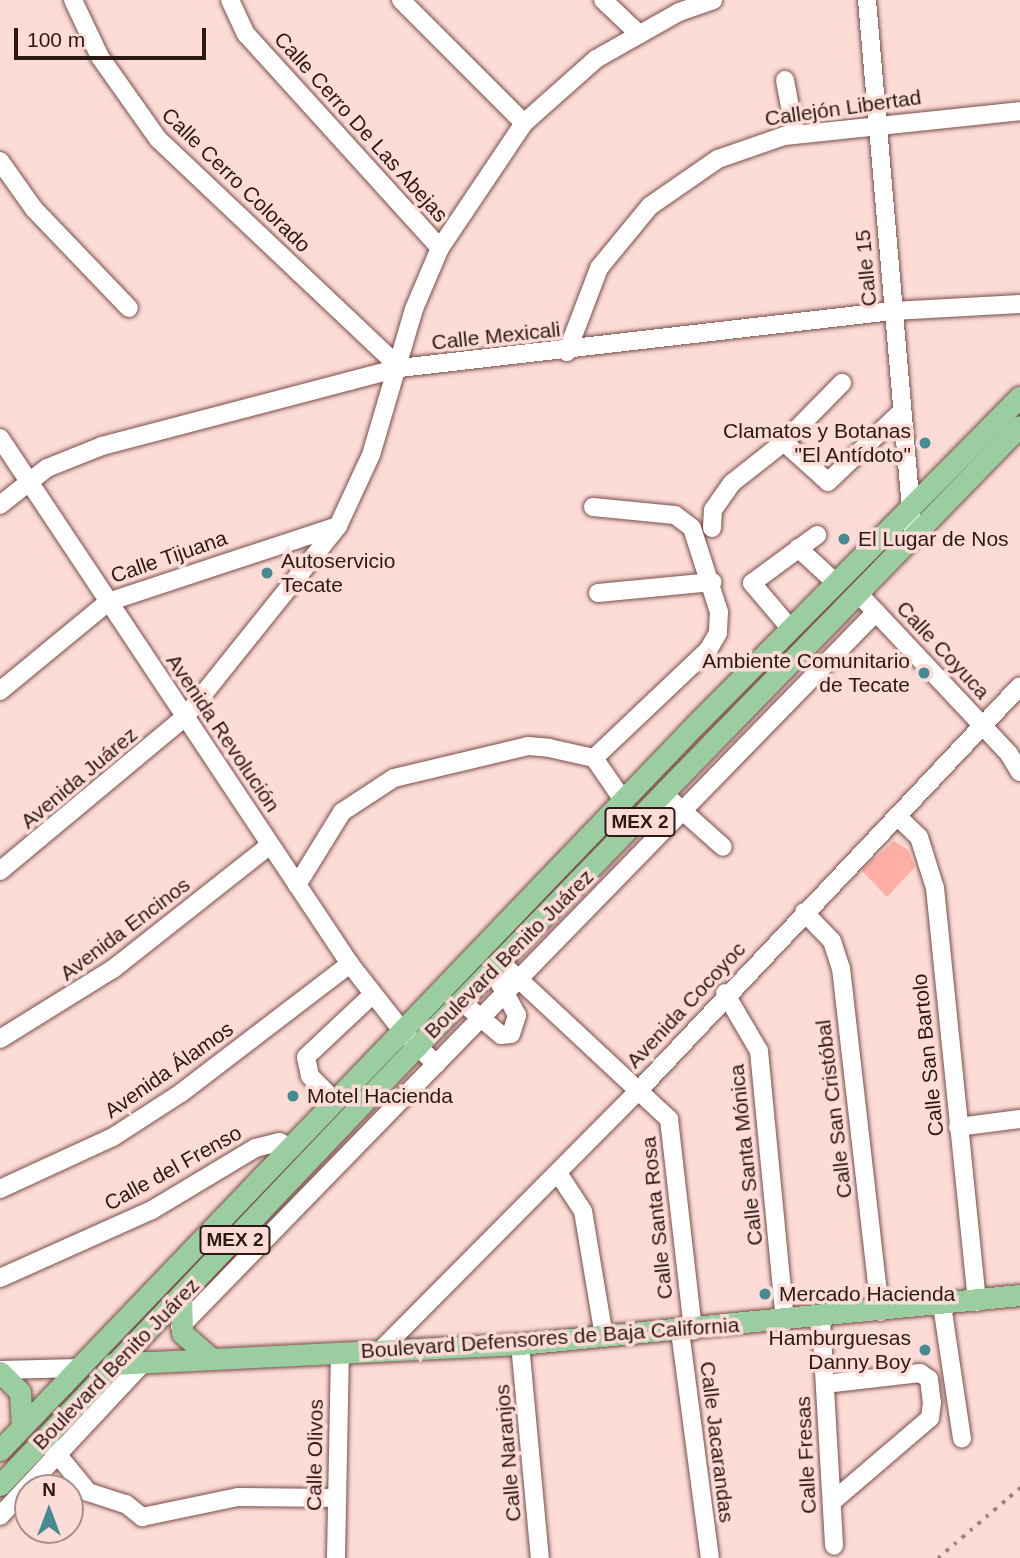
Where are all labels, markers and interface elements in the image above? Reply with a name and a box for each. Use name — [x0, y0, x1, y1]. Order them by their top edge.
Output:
scale bar — [18, 14, 210, 58]
street label: Calle Cerro De Las Abejas — [268, 26, 454, 228]
text: 100 m — [27, 28, 85, 51]
street label: Callejón Libertad — [763, 85, 923, 131]
street label: Calle Cerro Colorado — [156, 102, 316, 258]
street label: Calle 15 — [850, 229, 882, 307]
street label: Calle Mexicali — [430, 317, 562, 355]
place label: Clamatos y Botanas "El Antídoto" — [723, 418, 911, 468]
marker: Clamatos y Botanas "El Antídoto" — [917, 435, 933, 451]
street label: Calle Tijuana — [107, 525, 231, 589]
place label: El Lugar de Nos — [858, 526, 1009, 552]
marker: El Lugar de Nos — [836, 531, 852, 547]
place label: Autoservicio Tecate — [281, 548, 395, 598]
marker: Autoservicio Tecate — [259, 565, 275, 581]
street label: Calle Coyuca — [891, 596, 995, 704]
place label: Ambiente Comunitario de Tecate — [702, 648, 910, 698]
street label: Avenida Revolución — [161, 649, 285, 817]
marker: Ambiente Comunitario de Tecate — [916, 665, 932, 681]
street label: Avenida Juárez — [16, 722, 142, 834]
road number: MEX 2 — [603, 806, 677, 838]
street label: Boulevard Benito Juárez — [419, 864, 599, 1044]
street label: Avenida Encinos — [55, 872, 195, 986]
street label: Avenida Cocoyoc — [621, 937, 751, 1073]
street label: Calle San Bartolo — [907, 972, 949, 1138]
street label: Avenida Álamos — [100, 1016, 238, 1124]
street label: Calle San Cristóbal — [811, 1018, 857, 1200]
street label: Calle Santa Mónica — [724, 1063, 768, 1247]
place label: Motel Hacienda — [307, 1083, 453, 1109]
marker: Motel Hacienda — [285, 1088, 301, 1104]
street label: Calle del Frenso — [100, 1120, 246, 1216]
street label: Calle Santa Rosa — [636, 1135, 678, 1301]
road number: MEX 2 — [198, 1224, 272, 1256]
street label: Boulevard Benito Juárez — [27, 1273, 205, 1455]
place label: Mercado Hacienda — [779, 1281, 955, 1307]
marker: Mercado Hacienda — [757, 1286, 773, 1302]
street label: Boulevard Defensores de Baja California — [360, 1312, 740, 1364]
place label: Hamburguesas Danny Boy — [769, 1325, 911, 1375]
marker: Hamburguesas Danny Boy — [917, 1342, 933, 1358]
street label: Calle Jacarandas — [695, 1360, 739, 1524]
street label: Calle Naranjos — [489, 1383, 527, 1523]
street label: Calle Fresas — [790, 1395, 822, 1515]
street label: Calle Olivos — [301, 1399, 329, 1511]
north arrow — [14, 1474, 84, 1544]
text: N — [42, 1479, 56, 1500]

